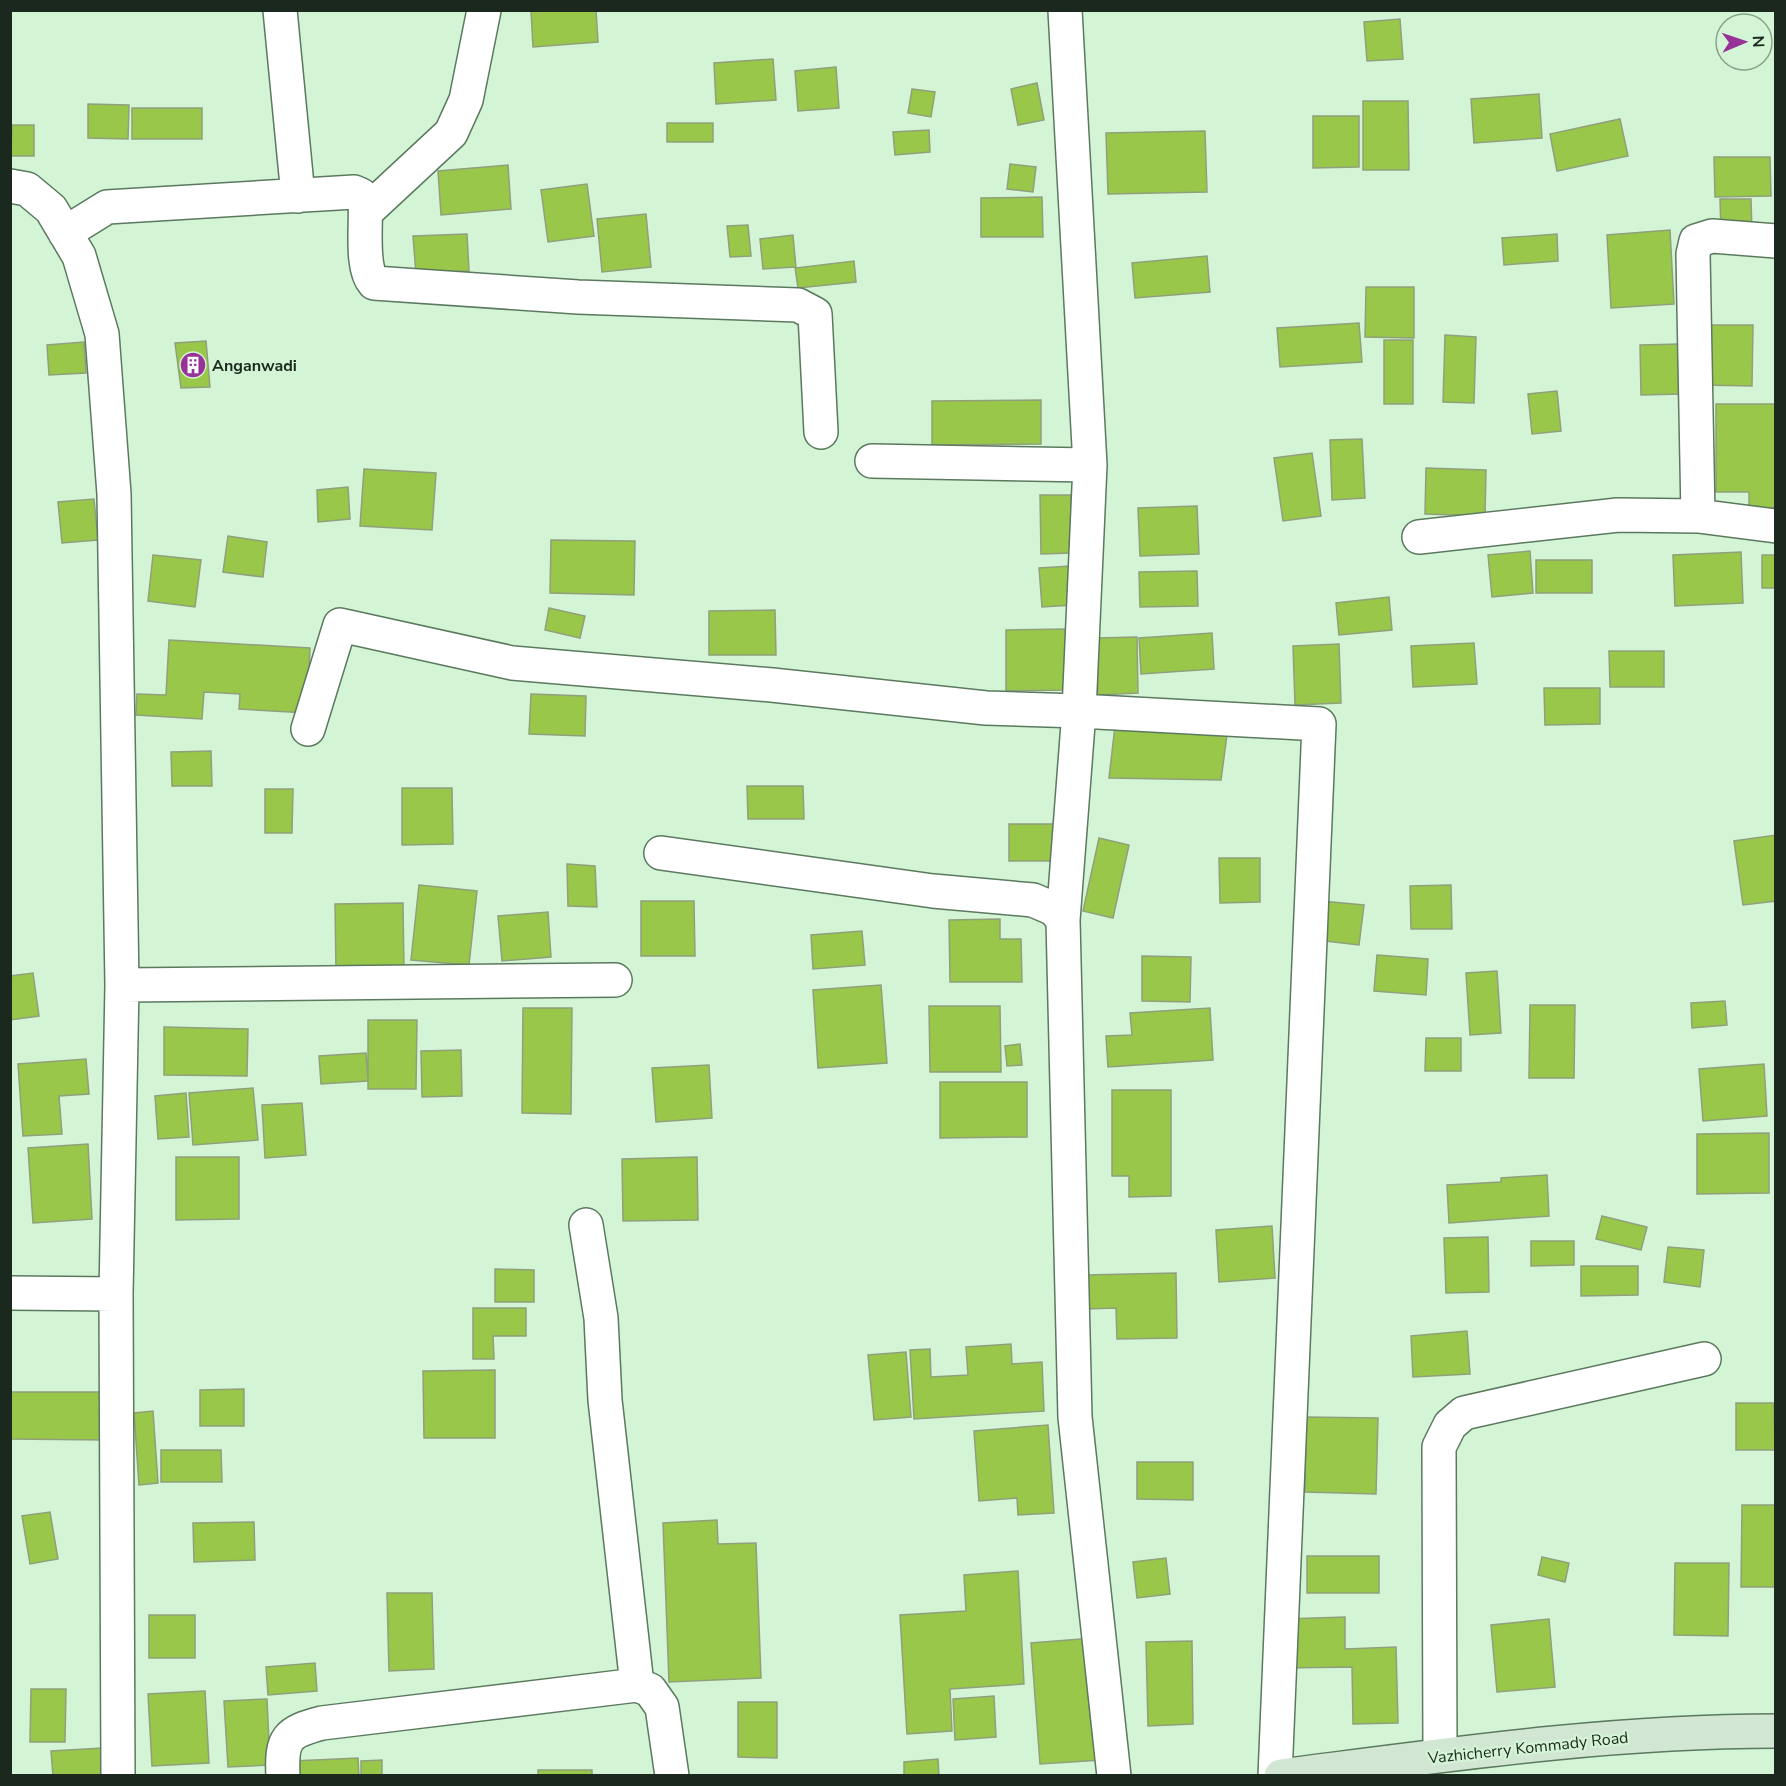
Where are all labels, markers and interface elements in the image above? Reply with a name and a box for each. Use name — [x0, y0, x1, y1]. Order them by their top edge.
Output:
north arrow — [1714, 12, 1774, 72]
text: N — [1747, 35, 1769, 48]
building icon: Anganwadi — [178, 350, 208, 380]
place label: Anganwadi — [212, 355, 297, 377]
street label: Vazhicherry Kommady Road — [1426, 1727, 1629, 1770]

